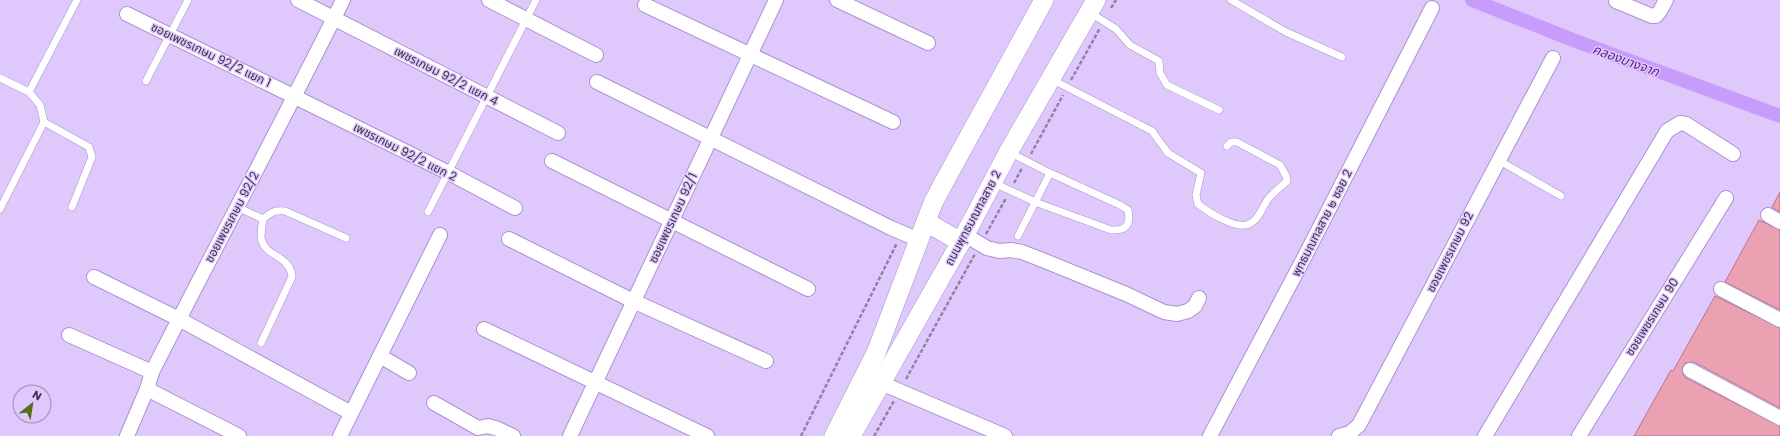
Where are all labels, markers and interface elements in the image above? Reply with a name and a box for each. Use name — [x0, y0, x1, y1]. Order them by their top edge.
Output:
street label: ซอยเพชรเกษม 92/2 แยก 1 — [148, 18, 274, 91]
water label: คลองบางจาก — [1590, 40, 1663, 82]
street label: เพชรเกษม 92/2 แยก 4 — [391, 42, 502, 109]
street label: เพชรเกษม 92/2 แยก 2 — [350, 118, 460, 185]
street label: พุทธมณฑลสาย ๒ ซอย 2 — [1287, 166, 1356, 279]
street label: ถนนพุทธมณฑลสาย 2 — [940, 167, 1005, 268]
street label: ซอยเพชรเกษม 92/2 — [200, 168, 263, 265]
street label: ซอยเพชรเกษม 92/1 — [644, 170, 701, 266]
street label: ซอยเพชรเกษม 92 — [1422, 209, 1477, 295]
street label: ซอยเพชรเกษม 90 — [1621, 275, 1682, 359]
north arrow — [12, 384, 52, 424]
text: N — [29, 386, 45, 404]

